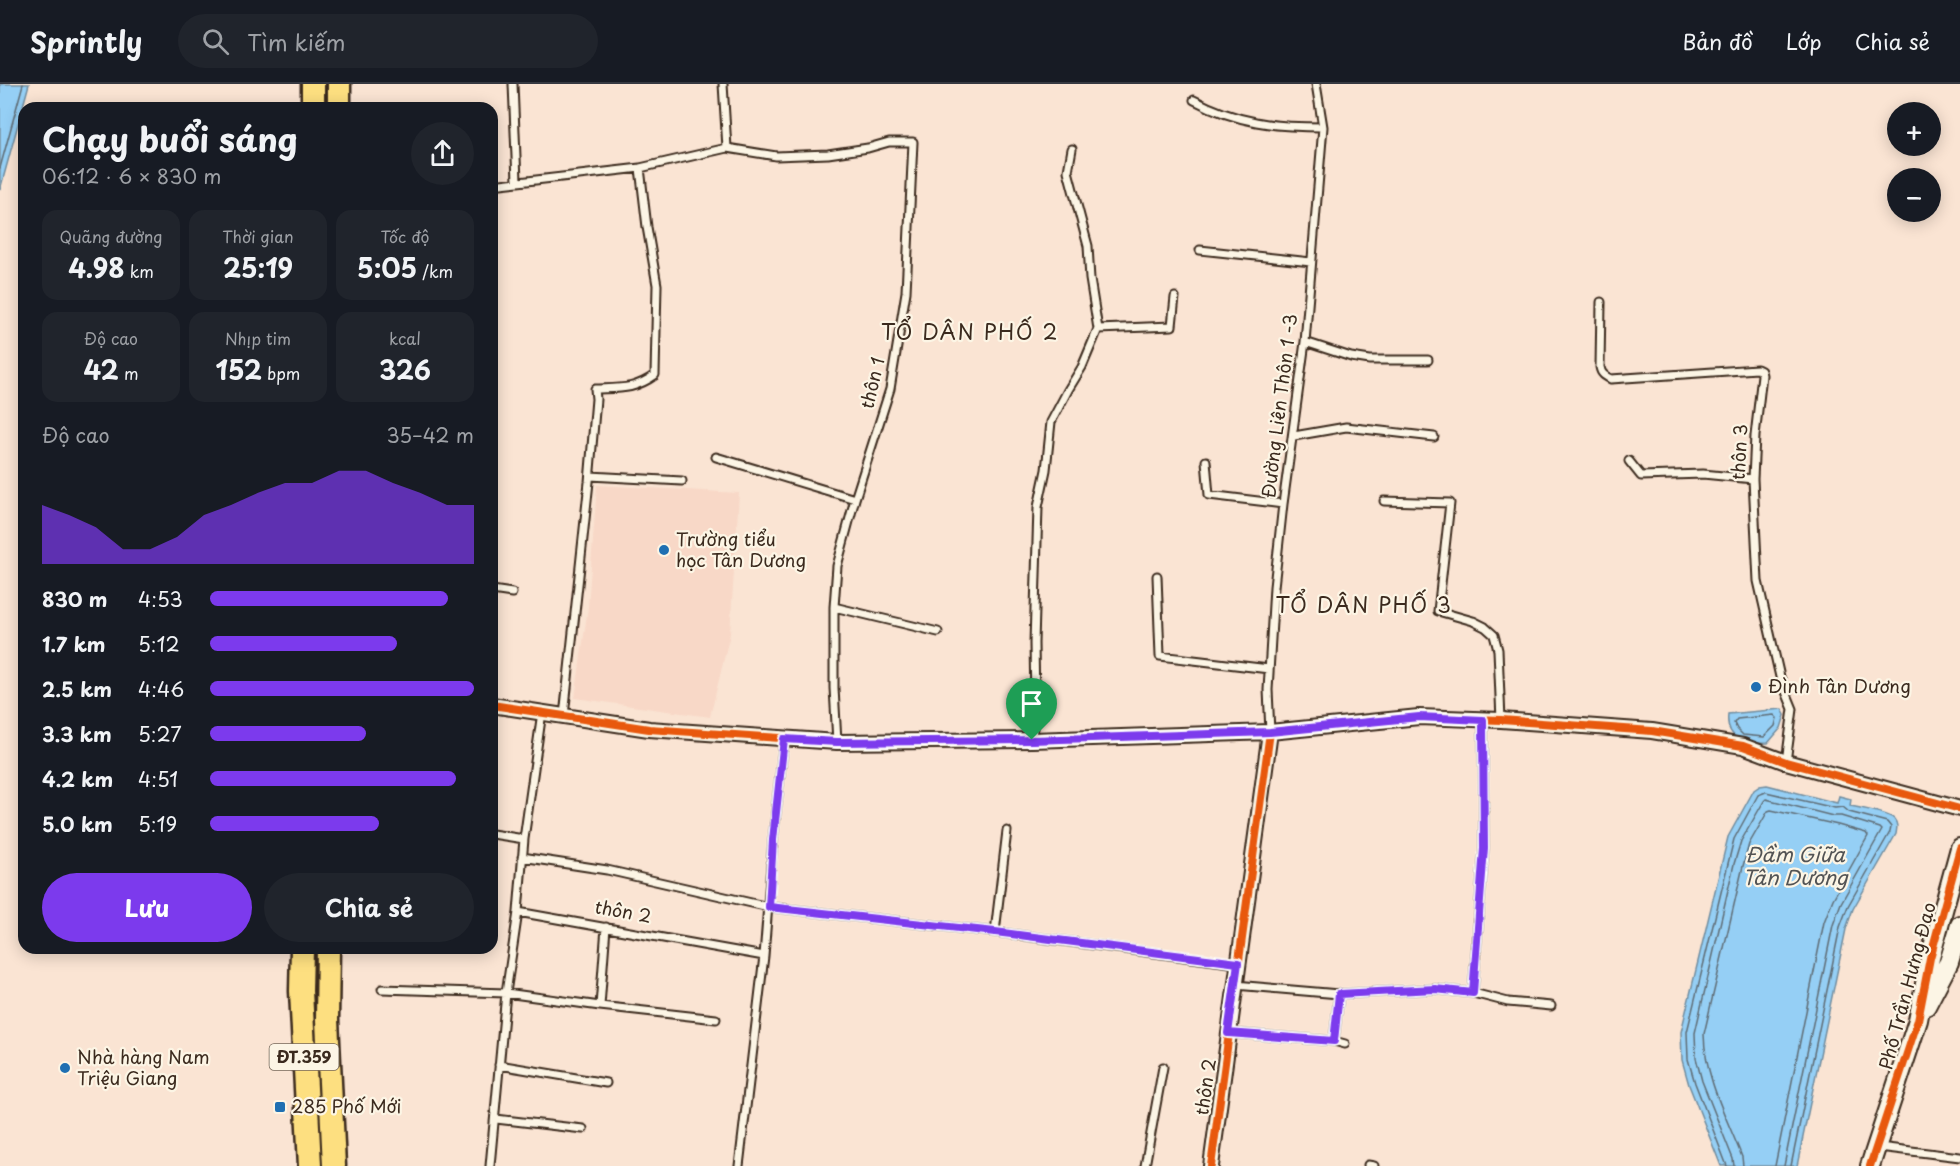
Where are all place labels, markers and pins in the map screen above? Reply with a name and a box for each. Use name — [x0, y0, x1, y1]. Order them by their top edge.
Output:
place label: Trường tiểu học Tân Dương — [676, 525, 806, 573]
marker: Trường tiểu học Tân Dương — [657, 543, 671, 557]
place label: Đình Tân Dương — [1768, 672, 1911, 699]
pin — [1006, 678, 1057, 740]
marker: Đình Tân Dương — [1749, 680, 1763, 694]
place label: Nhà hàng Nam Triệu Giang — [77, 1043, 210, 1091]
marker: Nhà hàng Nam Triệu Giang — [58, 1061, 72, 1075]
place label: 285 Phố Mới — [292, 1092, 402, 1119]
marker: 285 Phố Mới — [273, 1100, 287, 1114]

